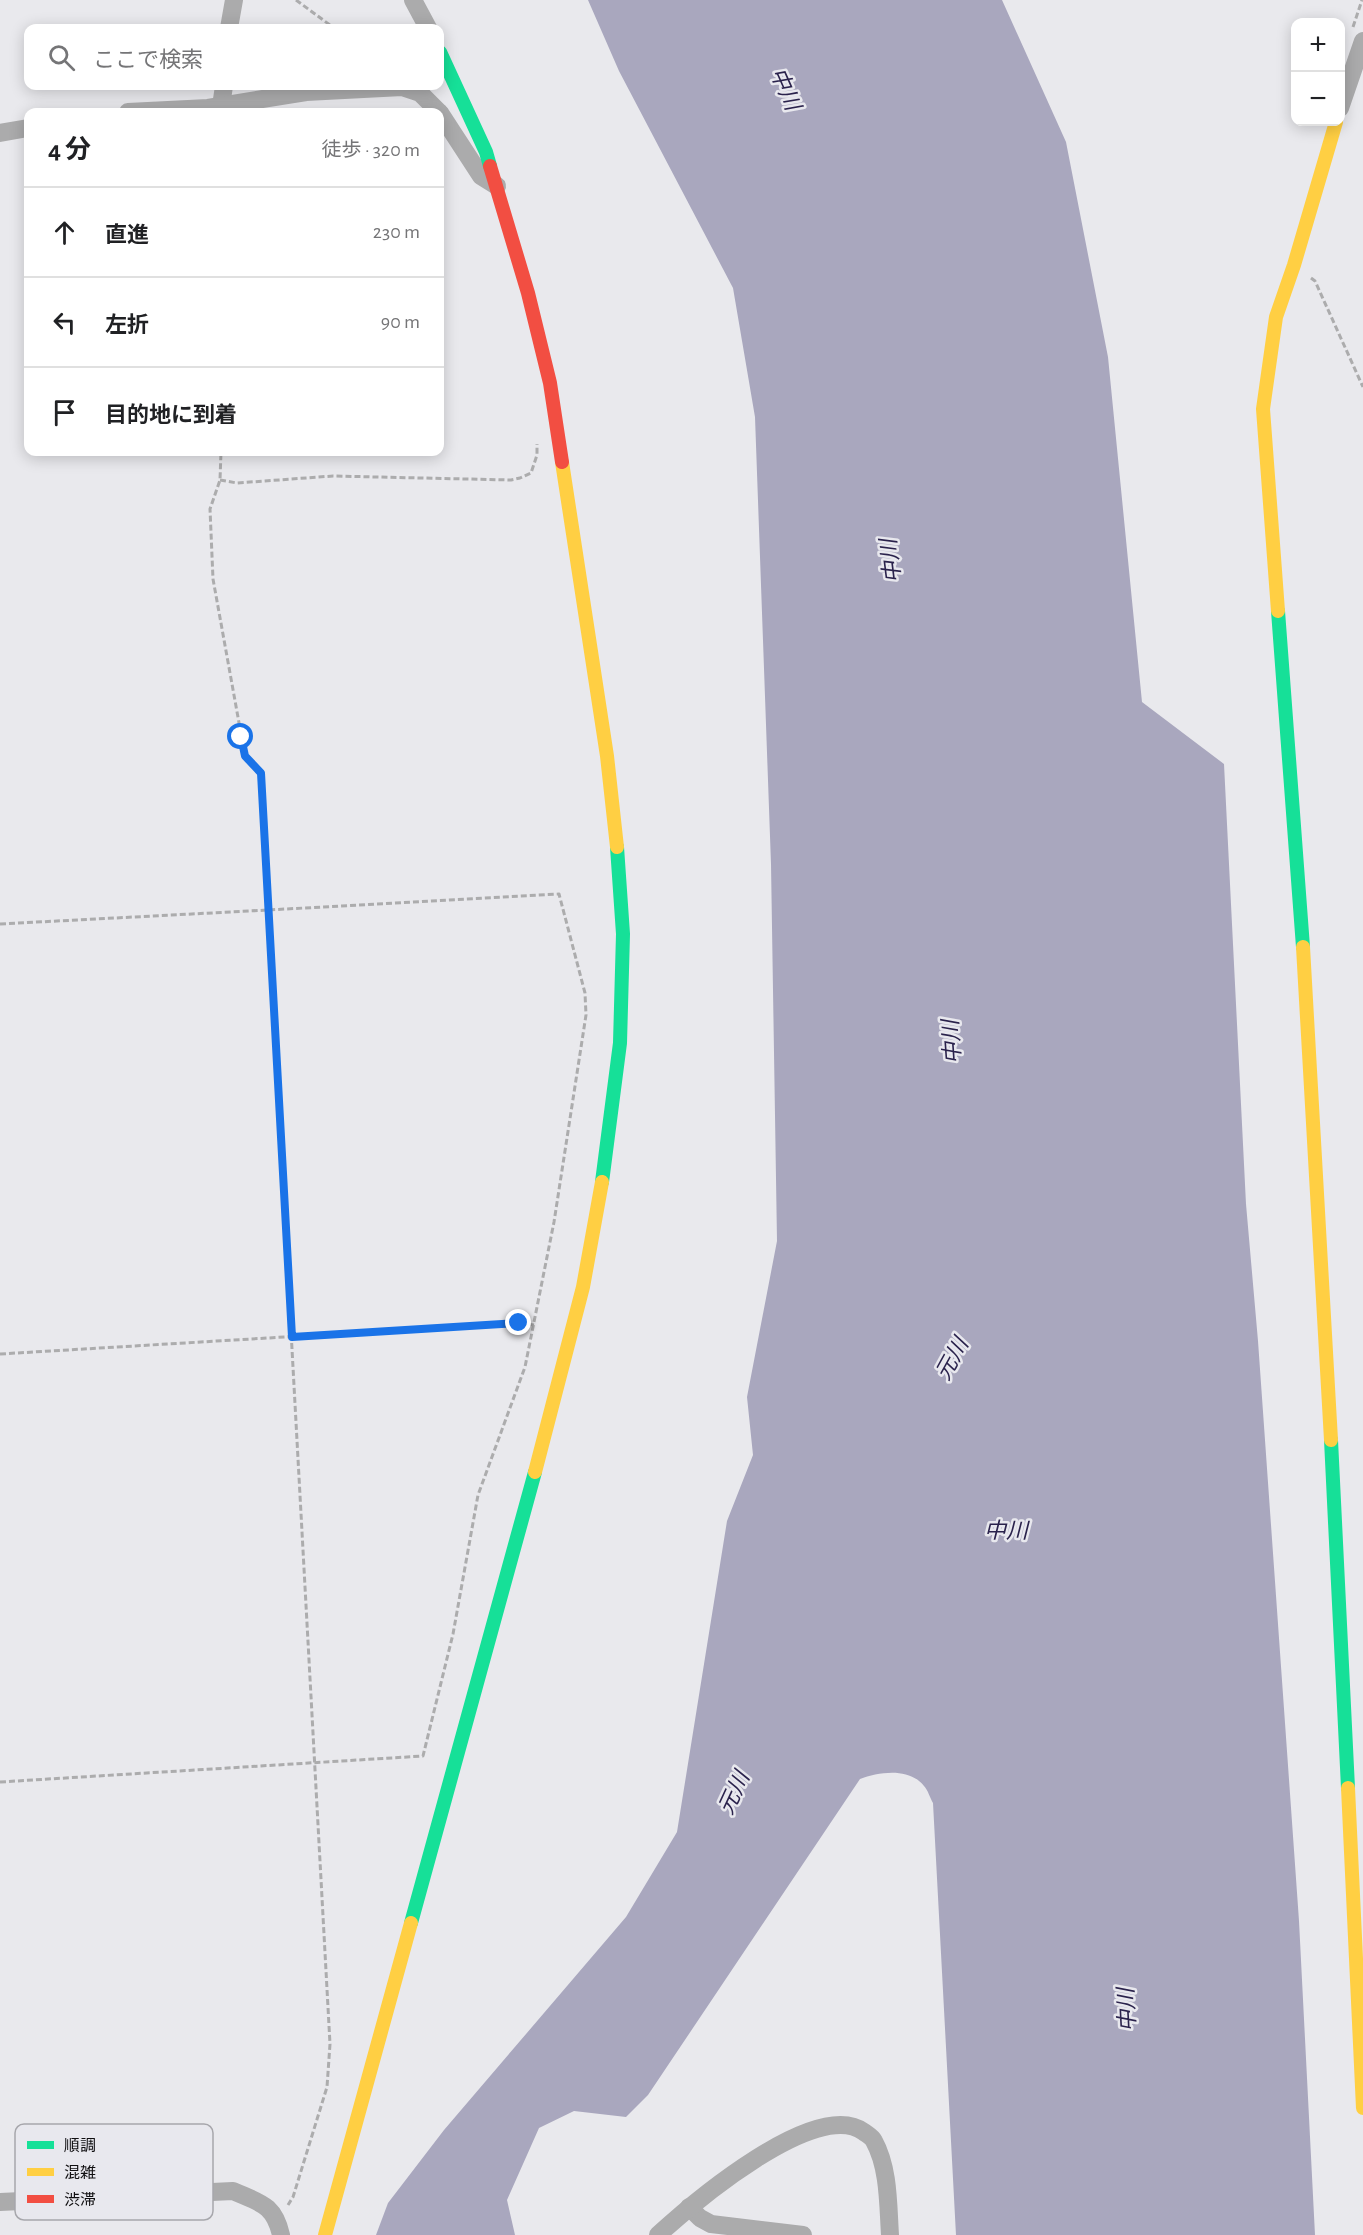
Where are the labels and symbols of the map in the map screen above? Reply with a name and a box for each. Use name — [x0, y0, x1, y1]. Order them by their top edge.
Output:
water label: 中川 — [766, 64, 806, 115]
water label: 中川 — [876, 536, 905, 584]
route start — [227, 723, 253, 749]
water label: 中川 — [938, 1017, 965, 1065]
route end — [505, 1309, 531, 1335]
water label: 元川 — [932, 1333, 973, 1384]
water label: 中川 — [984, 1519, 1030, 1542]
water label: 元川 — [715, 1767, 754, 1818]
water label: 中川 — [1114, 1985, 1139, 2033]
legend — [15, 2124, 213, 2220]
text: 順調 — [64, 2138, 96, 2154]
text: 混雑 — [64, 2164, 96, 2181]
text: 渋滞 — [64, 2192, 96, 2208]

